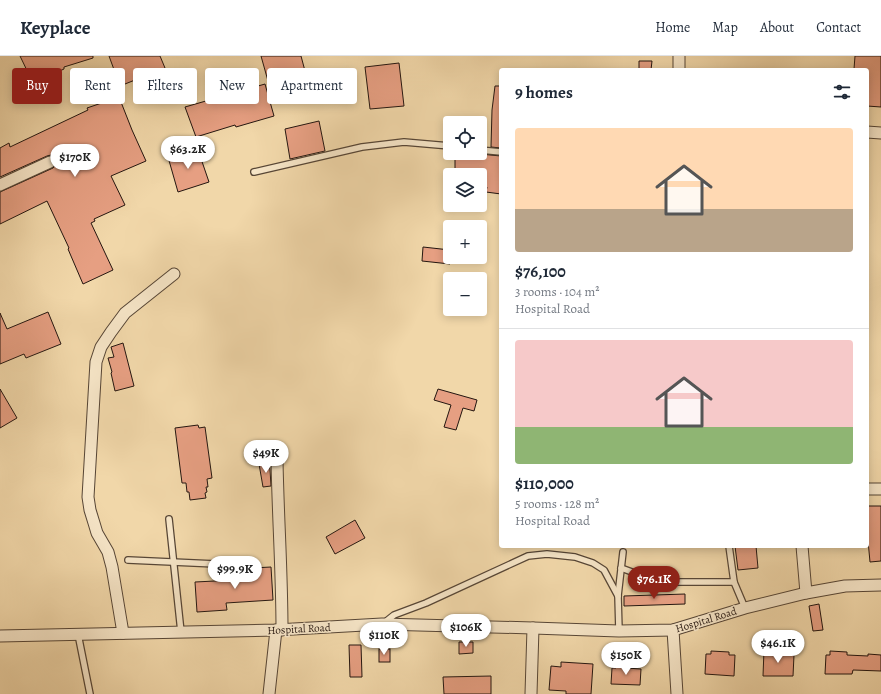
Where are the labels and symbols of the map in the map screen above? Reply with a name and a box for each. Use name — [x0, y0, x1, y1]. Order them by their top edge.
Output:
pin: $63.2K — [155, 136, 221, 170]
pin: $170K — [47, 144, 103, 178]
pin: $49K — [242, 440, 290, 474]
pin: $99.9K — [202, 556, 268, 590]
pin: $76.1K — [621, 566, 687, 600]
street label: Hospital Road — [673, 604, 739, 636]
pin: $106K — [438, 614, 494, 648]
street label: Hospital Road — [267, 620, 331, 638]
pin: $110K — [356, 622, 412, 656]
pin: $46.1K — [745, 630, 811, 664]
pin: $150K — [598, 642, 654, 676]

